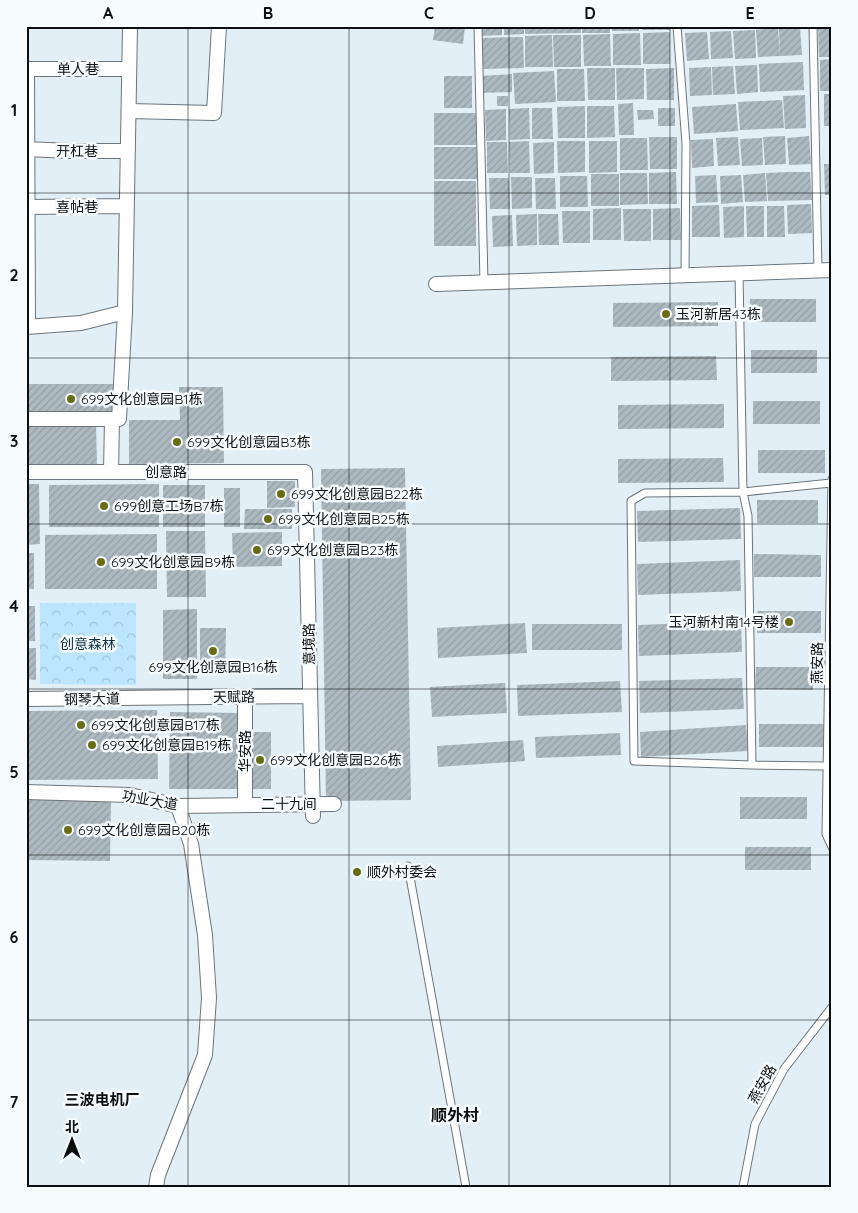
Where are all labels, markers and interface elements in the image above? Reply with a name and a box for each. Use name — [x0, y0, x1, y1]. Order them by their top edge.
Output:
text: A — [103, 3, 114, 23]
text: B — [263, 3, 273, 23]
text: C — [424, 3, 434, 23]
text: D — [584, 3, 596, 23]
text: E — [745, 3, 755, 23]
street label: 单人巷 — [57, 60, 99, 78]
text: 1 — [11, 100, 17, 120]
street label: 开杠巷 — [56, 142, 98, 160]
street label: 喜帖巷 — [56, 198, 98, 216]
text: 2 — [9, 265, 19, 285]
place label: 玉河新居43栋 — [676, 305, 761, 323]
marker: 玉河新居43栋 — [660, 308, 672, 320]
place label: 699文化创意园B1栋 — [81, 390, 202, 408]
marker: 699文化创意园B1栋 — [65, 393, 77, 405]
text: 3 — [10, 431, 18, 451]
place label: 699文化创意园B3栋 — [187, 433, 311, 451]
marker: 699文化创意园B3栋 — [171, 436, 183, 448]
street label: 创意路 — [145, 463, 187, 481]
place label: 699文化创意园B22栋 — [291, 485, 423, 503]
marker: 699文化创意园B22栋 — [275, 488, 287, 500]
place label: 699创意工场B7栋 — [114, 497, 223, 515]
marker: 699创意工场B7栋 — [98, 500, 110, 512]
place label: 699文化创意园B25栋 — [278, 510, 410, 528]
marker: 699文化创意园B25栋 — [262, 513, 274, 525]
place label: 699文化创意园B23栋 — [267, 541, 398, 559]
marker: 699文化创意园B23栋 — [251, 544, 263, 556]
place label: 699文化创意园B9栋 — [111, 553, 235, 571]
marker: 699文化创意园B9栋 — [95, 556, 107, 568]
text: 4 — [9, 596, 19, 616]
place label: 玉河新村南14号楼 — [669, 613, 779, 631]
marker: 玉河新村南14号楼 — [783, 616, 795, 628]
street label: 意境路 — [300, 623, 318, 665]
park label: 创意森林 — [60, 635, 116, 653]
street label: 燕安路 — [808, 642, 826, 684]
marker: 699文化创意园B16栋 — [207, 645, 219, 657]
place label: 699文化创意园B16栋 — [149, 658, 277, 676]
street label: 天赋路 — [213, 688, 255, 706]
street label: 钢琴大道 — [64, 690, 120, 708]
place label: 699文化创意园B17栋 — [91, 716, 220, 734]
marker: 699文化创意园B17栋 — [75, 719, 87, 731]
street label: 华安路 — [236, 730, 254, 772]
place label: 699文化创意园B19栋 — [102, 736, 231, 754]
marker: 699文化创意园B19栋 — [86, 739, 98, 751]
place label: 699文化创意园B26栋 — [270, 751, 402, 769]
marker: 699文化创意园B26栋 — [254, 754, 266, 766]
text: 5 — [9, 762, 19, 782]
street label: 功业大道 — [121, 786, 179, 814]
street label: 二十九间 — [261, 795, 317, 813]
place label: 699文化创意园B20栋 — [78, 821, 210, 839]
marker: 699文化创意园B20栋 — [62, 824, 74, 836]
place label: 顺外村委会 — [367, 863, 437, 881]
marker: 顺外村委会 — [351, 866, 363, 878]
text: 6 — [10, 927, 19, 947]
street label: 燕安路 — [744, 1061, 780, 1107]
district label: 三波电机厂 — [64, 1090, 140, 1109]
text: 7 — [10, 1092, 19, 1112]
district label: 顺外村 — [431, 1105, 479, 1125]
north arrow — [48, 1116, 98, 1166]
text: 北 — [65, 1118, 79, 1136]

